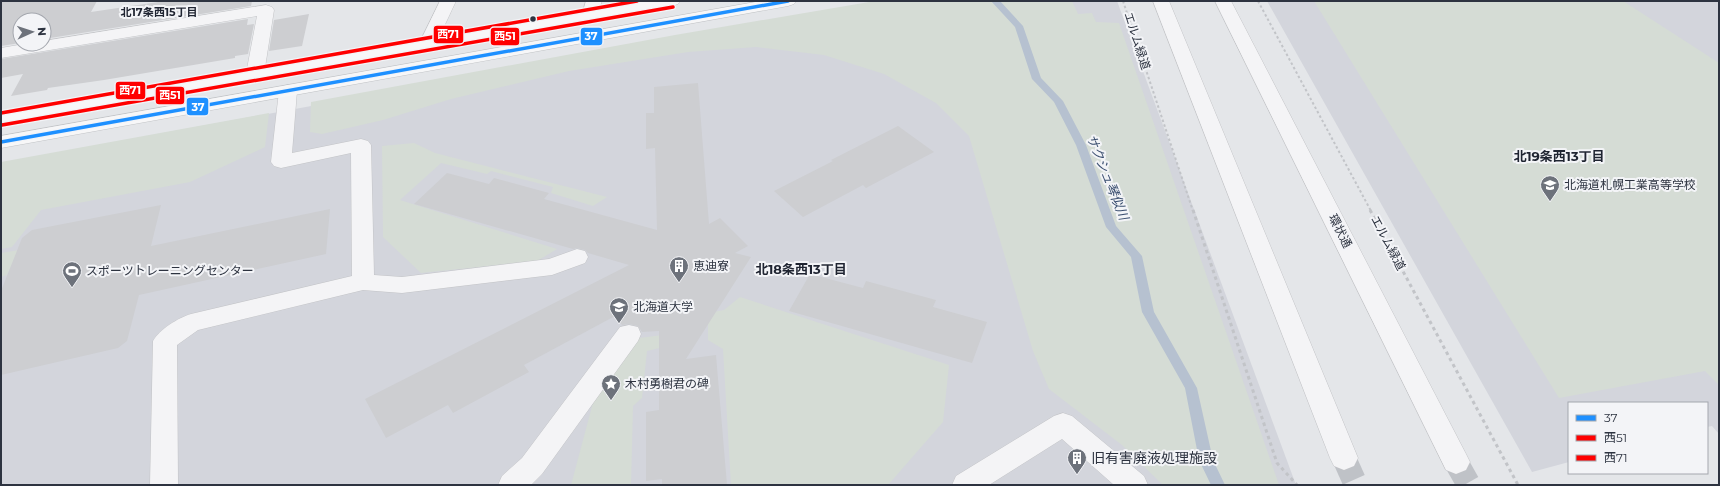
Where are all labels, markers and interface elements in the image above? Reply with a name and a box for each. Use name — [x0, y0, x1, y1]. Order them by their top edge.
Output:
district label: 北17条西15丁目 — [121, 5, 198, 19]
street label: エルム緑道 — [1121, 10, 1154, 72]
north arrow — [12, 12, 52, 52]
unlabelled marker — [528, 14, 538, 24]
line badge: 西71 — [433, 25, 464, 44]
text: N — [35, 27, 49, 36]
text: 西71 — [437, 27, 459, 41]
line badge: 西51 — [490, 27, 520, 46]
line badge: 37 — [580, 27, 603, 46]
text: 西51 — [494, 29, 516, 43]
text: 37 — [583, 29, 598, 43]
line badge: 西71 — [115, 81, 146, 100]
text: 西71 — [119, 83, 141, 97]
line badge: 西51 — [155, 86, 185, 105]
text: 西51 — [159, 88, 181, 102]
line badge: 37 — [186, 97, 209, 116]
text: 37 — [190, 100, 205, 114]
water label: サクシュ琴似川 — [1084, 132, 1133, 224]
district label: 北19条西13丁目 — [1513, 148, 1605, 164]
school or university icon: 北海道札幌工業高等学校 — [1539, 174, 1561, 202]
place label: 北海道札幌工業高等学校 — [1564, 177, 1696, 192]
street label: 環状通 — [1326, 211, 1355, 250]
street label: エルム緑道 — [1368, 213, 1409, 273]
building icon: 恵迪寮 — [668, 255, 690, 283]
place label: 恵迪寮 — [693, 258, 729, 273]
sports icon: スポーツトレーニングセンター — [61, 260, 83, 288]
district label: 北18条西13丁目 — [755, 261, 847, 277]
place label: スポーツトレーニングセンター — [86, 263, 254, 278]
school or university icon: 北海道大学 — [608, 296, 630, 324]
place label: 北海道大学 — [633, 299, 693, 314]
place icon: 木村勇樹君の碑 — [600, 373, 622, 401]
place label: 木村勇樹君の碑 — [625, 376, 709, 391]
legend — [1568, 402, 1708, 474]
text: 37 — [1604, 410, 1618, 425]
text: 西51 — [1604, 430, 1627, 445]
building icon: 旧有害廃液処理施設 — [1066, 447, 1088, 475]
place label: 旧有害廃液処理施設 — [1091, 449, 1217, 467]
text: 西71 — [1604, 450, 1628, 465]

